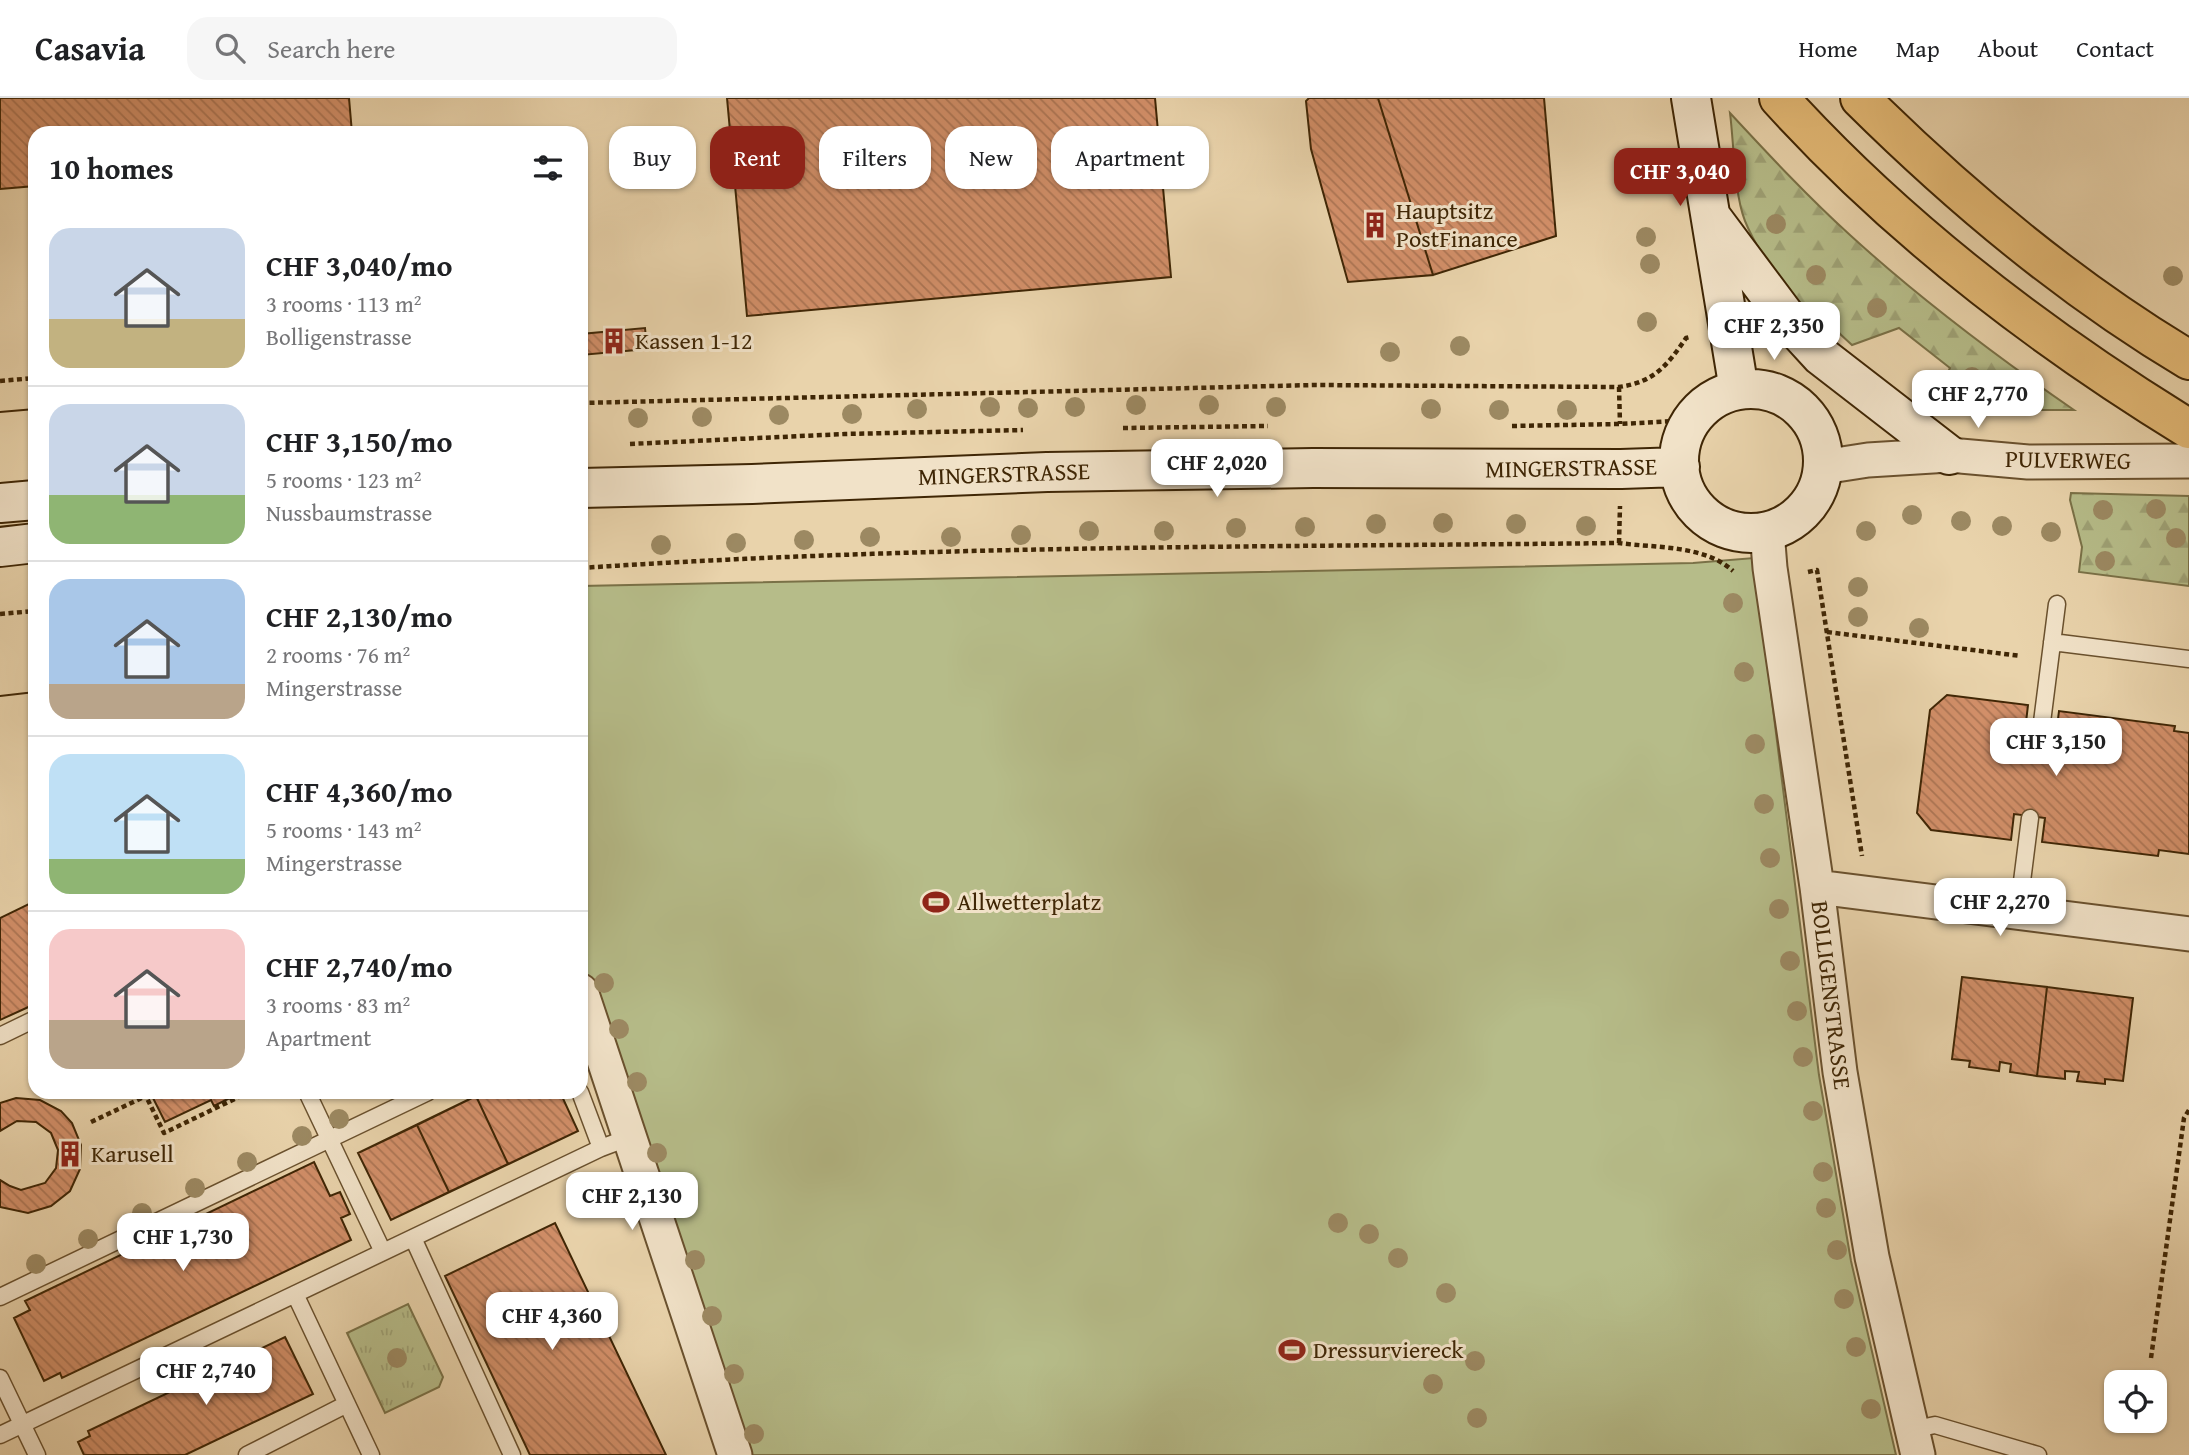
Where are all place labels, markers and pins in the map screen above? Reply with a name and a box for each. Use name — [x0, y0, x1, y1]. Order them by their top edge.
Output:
pin: CHF 3,040 — [1600, 148, 1760, 208]
place label: Hauptsitz PostFinance — [1396, 193, 1518, 256]
building icon: Hauptsitz PostFinance — [1360, 210, 1390, 240]
pin: CHF 2,350 — [1694, 302, 1854, 362]
place label: Kassen 1-12 — [635, 323, 753, 358]
building icon: Kassen 1-12 — [599, 326, 629, 356]
pin: CHF 2,770 — [1898, 370, 2058, 430]
pin: CHF 2,020 — [1137, 440, 1297, 499]
pin: CHF 3,150 — [1976, 718, 2136, 778]
pin: CHF 2,270 — [1920, 878, 2080, 938]
place label: Allwetterplatz — [957, 884, 1101, 919]
sports icon: Allwetterplatz — [921, 887, 951, 917]
place label: Karusell — [91, 1136, 174, 1171]
building icon: Karusell — [55, 1139, 85, 1169]
pin: CHF 2,130 — [552, 1172, 712, 1232]
pin: CHF 1,730 — [103, 1214, 263, 1273]
pin: CHF 4,360 — [472, 1292, 632, 1352]
place label: Dressurviereck — [1313, 1332, 1464, 1367]
sports icon: Dressurviereck — [1277, 1335, 1307, 1365]
pin: CHF 2,740 — [126, 1348, 286, 1407]

